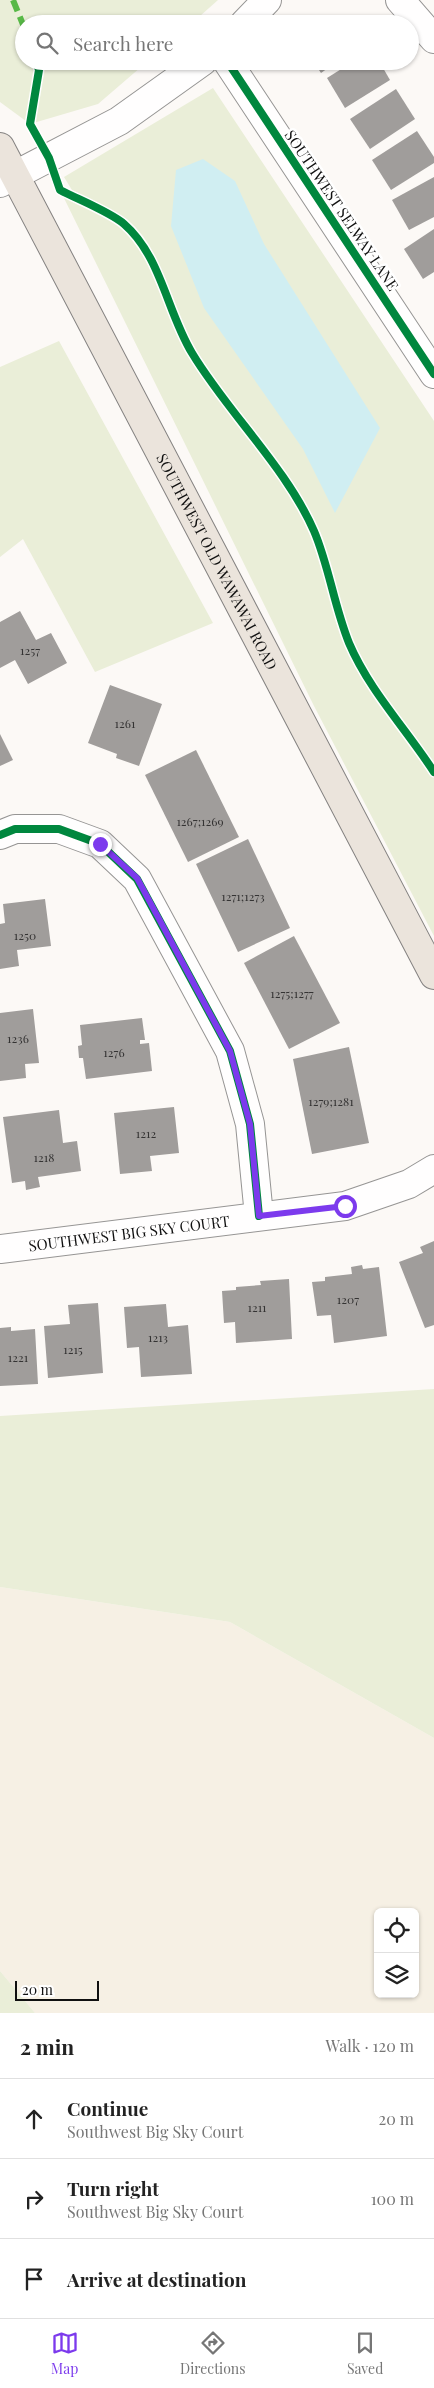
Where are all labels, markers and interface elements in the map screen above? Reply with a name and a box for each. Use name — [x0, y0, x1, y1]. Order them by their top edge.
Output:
search box — [15, 15, 419, 70]
icon: search — [33, 29, 61, 57]
text: Search here — [73, 30, 173, 56]
street label: SOUTHWEST SELWAY LANE — [281, 126, 403, 294]
street label: SOUTHWEST OLD WAWAWAI ROAD — [152, 450, 282, 673]
house number: 1257 — [20, 642, 40, 658]
house number: 1261 — [115, 715, 136, 731]
house number: 1267;1269 — [176, 813, 224, 829]
route end — [89, 833, 112, 856]
house number: 1271;1273 — [221, 888, 265, 904]
house number: 1250 — [14, 927, 36, 943]
house number: 1275;1277 — [270, 985, 314, 1001]
house number: 1236 — [7, 1030, 29, 1046]
house number: 1276 — [103, 1044, 125, 1060]
house number: 1279;1281 — [308, 1093, 354, 1109]
house number: 1212 — [136, 1125, 156, 1141]
house number: 1218 — [34, 1149, 54, 1165]
route start — [334, 1195, 357, 1218]
street label: SOUTHWEST BIG SKY COURT — [27, 1210, 231, 1255]
house number: 1207 — [337, 1291, 359, 1307]
house number: 1211 — [247, 1299, 267, 1315]
house number: 1213 — [148, 1329, 168, 1345]
house number: 1215 — [63, 1341, 83, 1357]
house number: 1221 — [8, 1349, 29, 1365]
map controls — [374, 1908, 419, 1998]
button: locate — [374, 1908, 419, 1953]
button: layers — [374, 1953, 419, 1998]
scale bar — [15, 1978, 99, 2001]
text: 20 m — [22, 1980, 53, 1999]
text: 2 min — [20, 2032, 74, 2060]
text: Walk · 120 m — [326, 2035, 414, 2056]
text: Continue — [67, 2095, 148, 2121]
icon: ahead — [20, 2105, 48, 2133]
text: 20 m — [379, 2108, 414, 2129]
text: Southwest Big Sky Court — [67, 2121, 243, 2142]
text: Turn right — [67, 2175, 159, 2201]
icon: right — [20, 2185, 48, 2213]
text: 100 m — [371, 2188, 414, 2209]
text: Southwest Big Sky Court — [67, 2201, 243, 2222]
icon: arrive — [20, 2265, 48, 2293]
text: Arrive at destination — [67, 2266, 247, 2292]
tab: Map — [51, 2329, 79, 2378]
tab: Directions — [180, 2329, 246, 2378]
tab: Saved — [347, 2329, 383, 2378]

